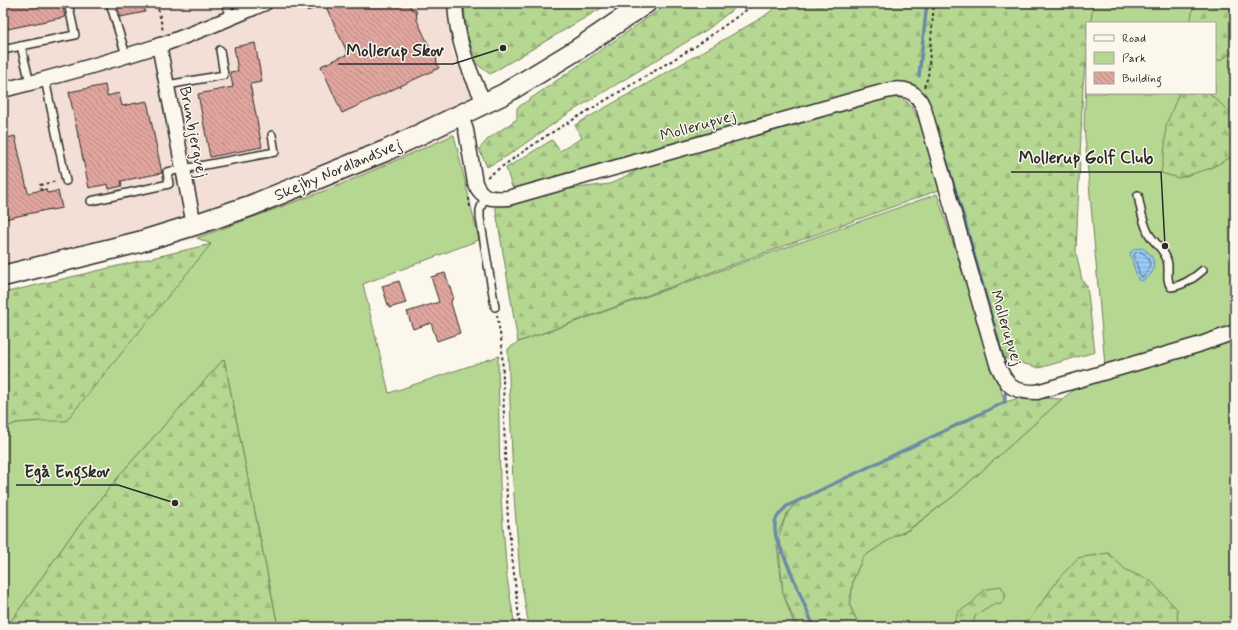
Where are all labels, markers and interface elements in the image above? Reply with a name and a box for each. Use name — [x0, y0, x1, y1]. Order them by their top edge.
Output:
legend — [1086, 22, 1216, 94]
text: Road — [1122, 31, 1146, 47]
callout: Mollerup Skov — [338, 35, 453, 64]
text: Mollerup Skov — [346, 40, 444, 62]
text: Park — [1122, 51, 1146, 67]
text: Building — [1122, 71, 1162, 88]
street label: Brunbjergvej — [174, 85, 212, 179]
street label: Mollerupvej — [658, 105, 738, 147]
street label: Skejby Nordlandsvej — [271, 134, 405, 206]
callout: Mollerup Golf Club — [1011, 143, 1161, 172]
text: Mollerup Golf Club — [1019, 147, 1153, 169]
street label: Mollerupvej — [985, 288, 1027, 368]
callout: Egå Engskov — [16, 456, 118, 485]
text: Egå Engskov — [24, 461, 111, 486]

